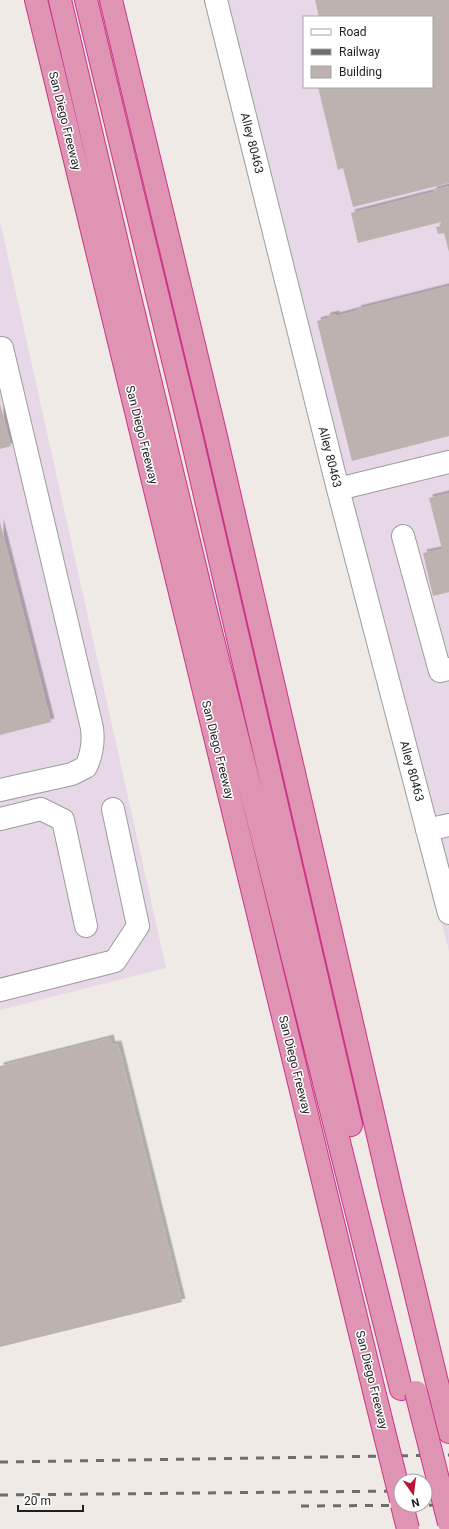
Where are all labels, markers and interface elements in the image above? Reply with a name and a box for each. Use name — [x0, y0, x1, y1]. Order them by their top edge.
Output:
legend — [303, 16, 433, 88]
text: Road — [339, 25, 367, 39]
text: Railway — [339, 45, 380, 59]
text: Building — [339, 65, 382, 79]
street label: San Diego Freeway — [46, 70, 84, 172]
street label: Alley 80463 — [238, 111, 266, 175]
street label: San Diego Freeway — [123, 384, 161, 486]
street label: Alley 80463 — [316, 425, 344, 489]
street label: San Diego Freeway — [199, 699, 237, 801]
street label: Alley 80463 — [397, 739, 427, 803]
street label: San Diego Freeway — [276, 1014, 314, 1116]
street label: San Diego Freeway — [353, 1329, 391, 1431]
north arrow — [393, 1473, 433, 1513]
scale bar — [18, 1487, 83, 1513]
text: 20 m — [24, 1494, 51, 1508]
text: N — [410, 1495, 421, 1510]

